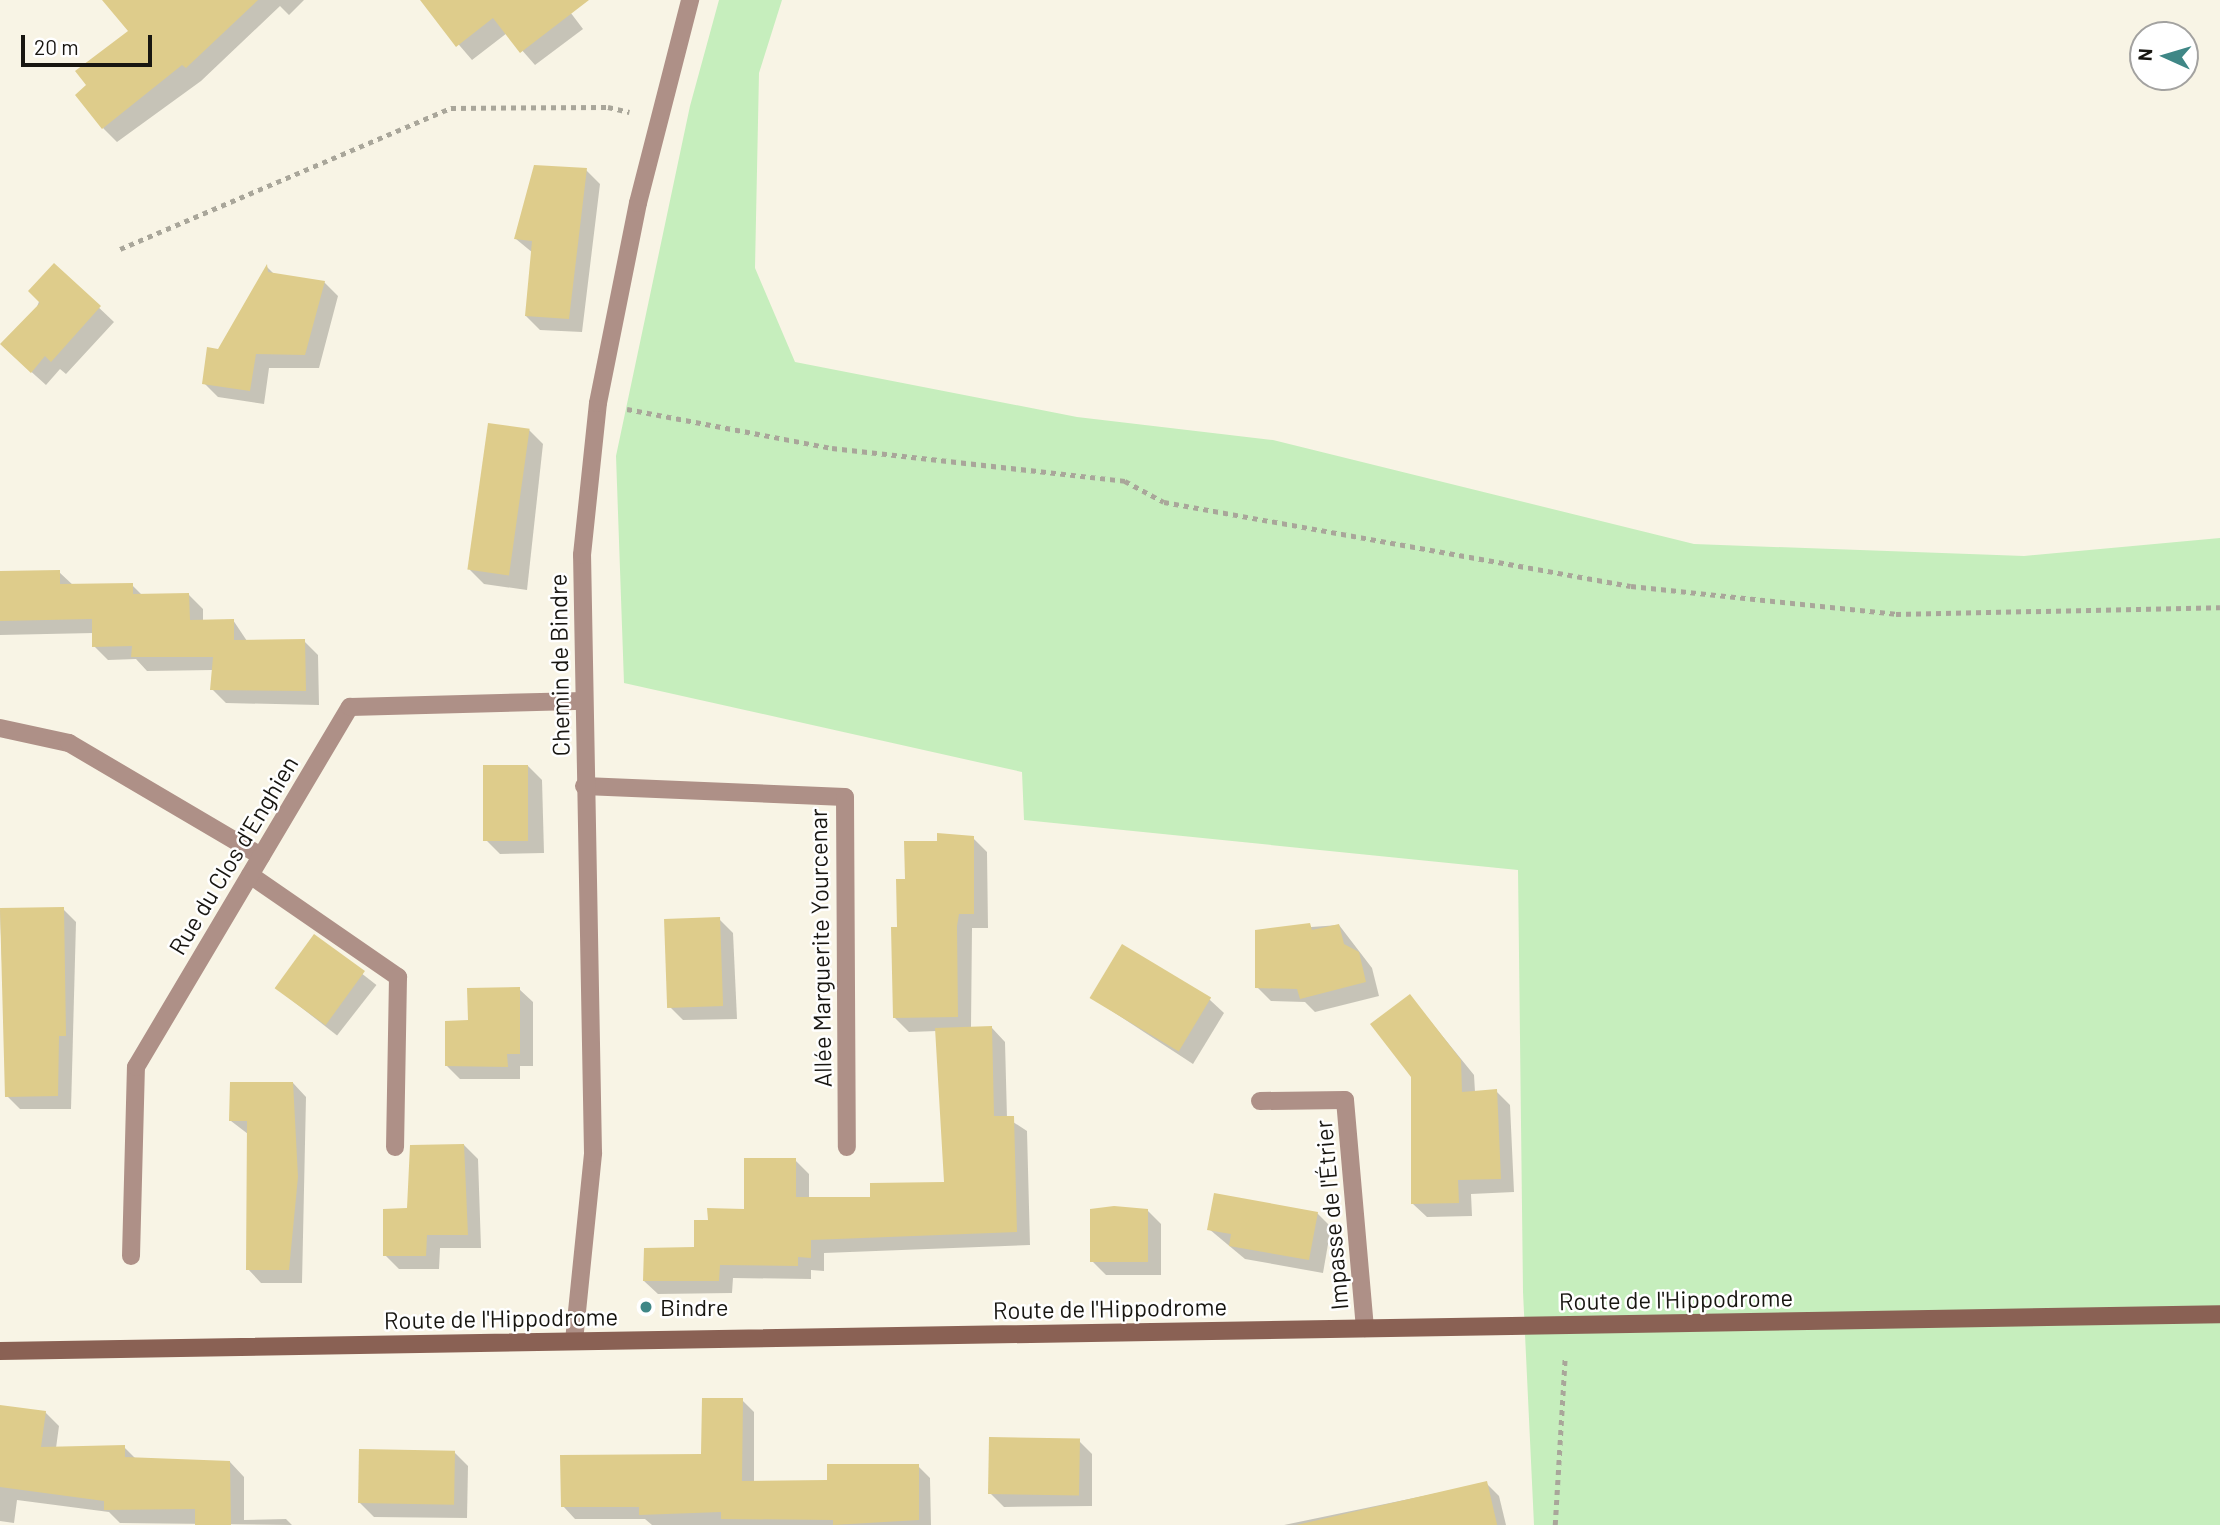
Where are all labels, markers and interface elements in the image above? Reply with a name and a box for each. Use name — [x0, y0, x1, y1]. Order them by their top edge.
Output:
scale bar — [24, 21, 156, 65]
north arrow — [2129, 21, 2199, 91]
text: 20 m — [34, 34, 79, 59]
text: N — [2133, 48, 2156, 62]
street label: Chemin de Bindre — [543, 573, 575, 757]
street label: Rue du Clos d'Enghien — [162, 750, 304, 960]
street label: Allée Marguerite Yourcenar — [803, 808, 837, 1088]
street label: Impasse de l'Étrier — [1308, 1119, 1354, 1311]
street label: Route de l'Hippodrome — [1559, 1283, 1793, 1315]
street label: Route de l'Hippodrome — [993, 1292, 1227, 1324]
place label: Bindre — [660, 1293, 728, 1321]
marker: Bindre — [638, 1299, 654, 1315]
street label: Route de l'Hippodrome — [384, 1302, 618, 1334]

